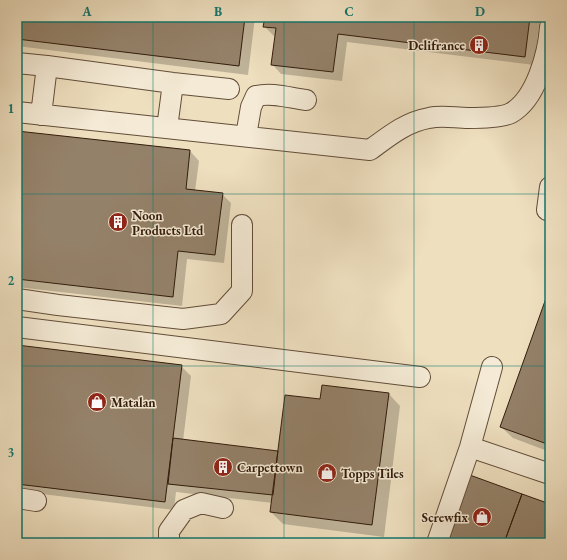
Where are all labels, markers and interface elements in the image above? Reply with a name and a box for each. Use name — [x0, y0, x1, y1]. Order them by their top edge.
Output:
text: A — [81, 3, 92, 20]
text: B — [214, 3, 222, 20]
text: C — [344, 3, 354, 20]
text: D — [475, 3, 485, 20]
building icon: Delifrance — [468, 34, 490, 56]
place label: Delifrance — [408, 37, 466, 54]
text: 1 — [8, 100, 15, 117]
place label: Noon Products Ltd — [132, 207, 204, 239]
building icon: Noon Products Ltd — [107, 211, 129, 233]
text: 2 — [8, 272, 15, 289]
shop icon: Matalan — [86, 391, 108, 413]
place label: Matalan — [111, 394, 156, 411]
text: 3 — [8, 444, 15, 461]
building icon: Carpettown — [212, 456, 234, 478]
place label: Carpettown — [237, 459, 304, 476]
shop icon: Topps Tiles — [316, 462, 338, 484]
place label: Topps Tiles — [341, 465, 404, 482]
shop icon: Screwfix — [471, 506, 493, 528]
place label: Screwfix — [422, 509, 468, 526]

